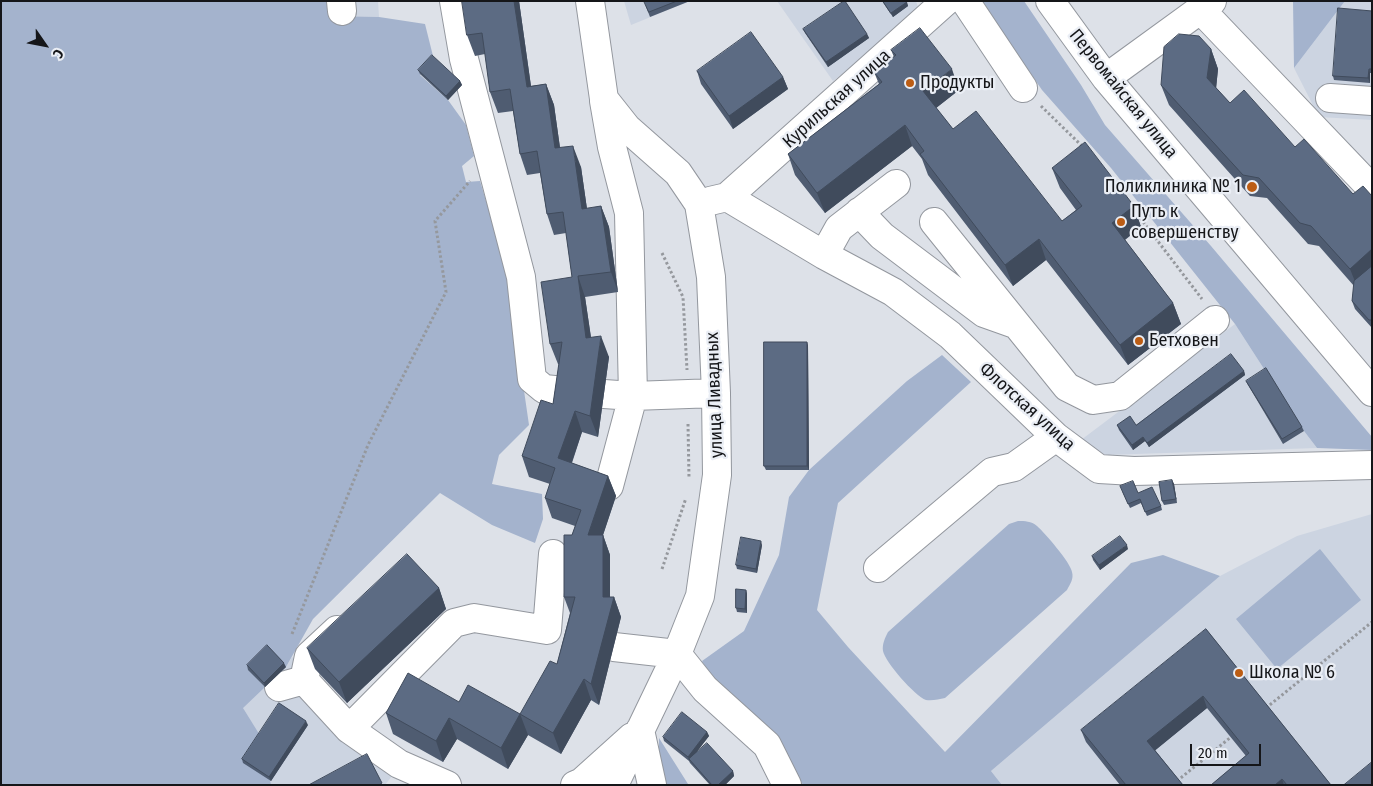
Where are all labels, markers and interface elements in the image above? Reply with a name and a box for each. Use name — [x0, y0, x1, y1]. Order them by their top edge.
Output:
north arrow — [20, 20, 70, 70]
street label: Первомайская улица — [1064, 25, 1182, 163]
street label: Курильская улица — [779, 45, 895, 153]
text: С — [49, 46, 67, 61]
place label: Продукты — [920, 72, 995, 94]
marker: Продукты — [904, 77, 916, 89]
place label: Поликлиника № 1 — [1105, 176, 1241, 198]
marker: Поликлиника № 1 — [1245, 180, 1259, 194]
place label: Путь к совершенству — [1131, 201, 1238, 243]
marker: Путь к совершенству — [1115, 216, 1127, 228]
place label: Бетховен — [1149, 330, 1219, 352]
street label: улица Ливадных — [702, 332, 728, 458]
marker: Бетховен — [1133, 335, 1145, 347]
street label: Флотская улица — [975, 358, 1079, 456]
place label: Школа № 6 — [1249, 662, 1335, 684]
marker: Школа № 6 — [1233, 667, 1245, 679]
scale bar — [1193, 734, 1264, 766]
text: 20 m — [1198, 744, 1228, 762]

